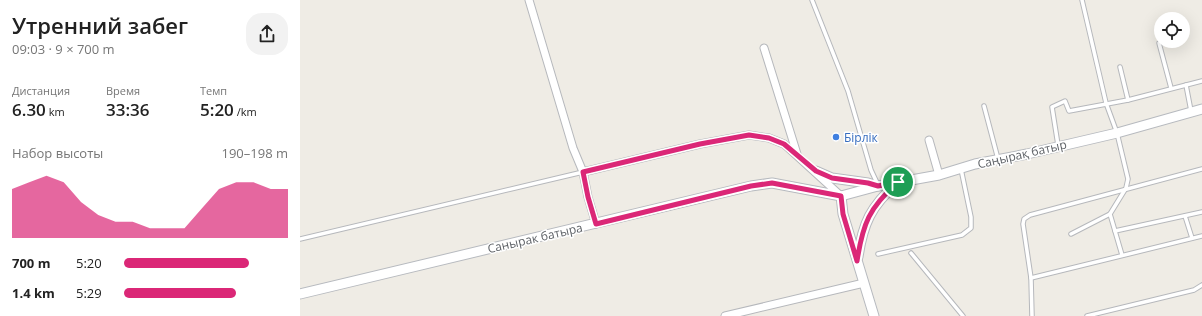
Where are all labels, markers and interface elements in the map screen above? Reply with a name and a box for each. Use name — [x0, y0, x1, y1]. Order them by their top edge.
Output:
text: Утренний забег — [12, 10, 188, 40]
map controls — [1154, 12, 1190, 48]
button: locate — [1154, 12, 1190, 48]
button: share — [246, 13, 288, 55]
text: 09:03 · 9 × 700 m — [12, 40, 115, 58]
text: Дистанция — [12, 83, 70, 98]
text: Время — [106, 83, 140, 98]
text: Темп — [200, 83, 227, 98]
text: 6.30 — [12, 98, 46, 121]
text: 33:36 — [106, 98, 150, 121]
text: 5:20 — [200, 98, 234, 121]
text: km — [46, 104, 65, 119]
text: /km — [234, 104, 257, 119]
place label: Бірлік — [844, 129, 879, 146]
marker: Бірлік — [831, 132, 841, 142]
street label: Саңырақ батыр — [976, 135, 1068, 173]
text: Набор высоты — [12, 144, 103, 162]
text: 190–198 m — [221, 144, 288, 162]
pin — [881, 165, 915, 199]
icon: arrive — [887, 171, 909, 193]
street label: Санырак батыра — [486, 219, 584, 257]
text: 700 m — [12, 254, 50, 272]
text: 5:20 — [76, 254, 102, 272]
text: 1.4 km — [12, 284, 55, 302]
text: 5:29 — [76, 284, 102, 302]

